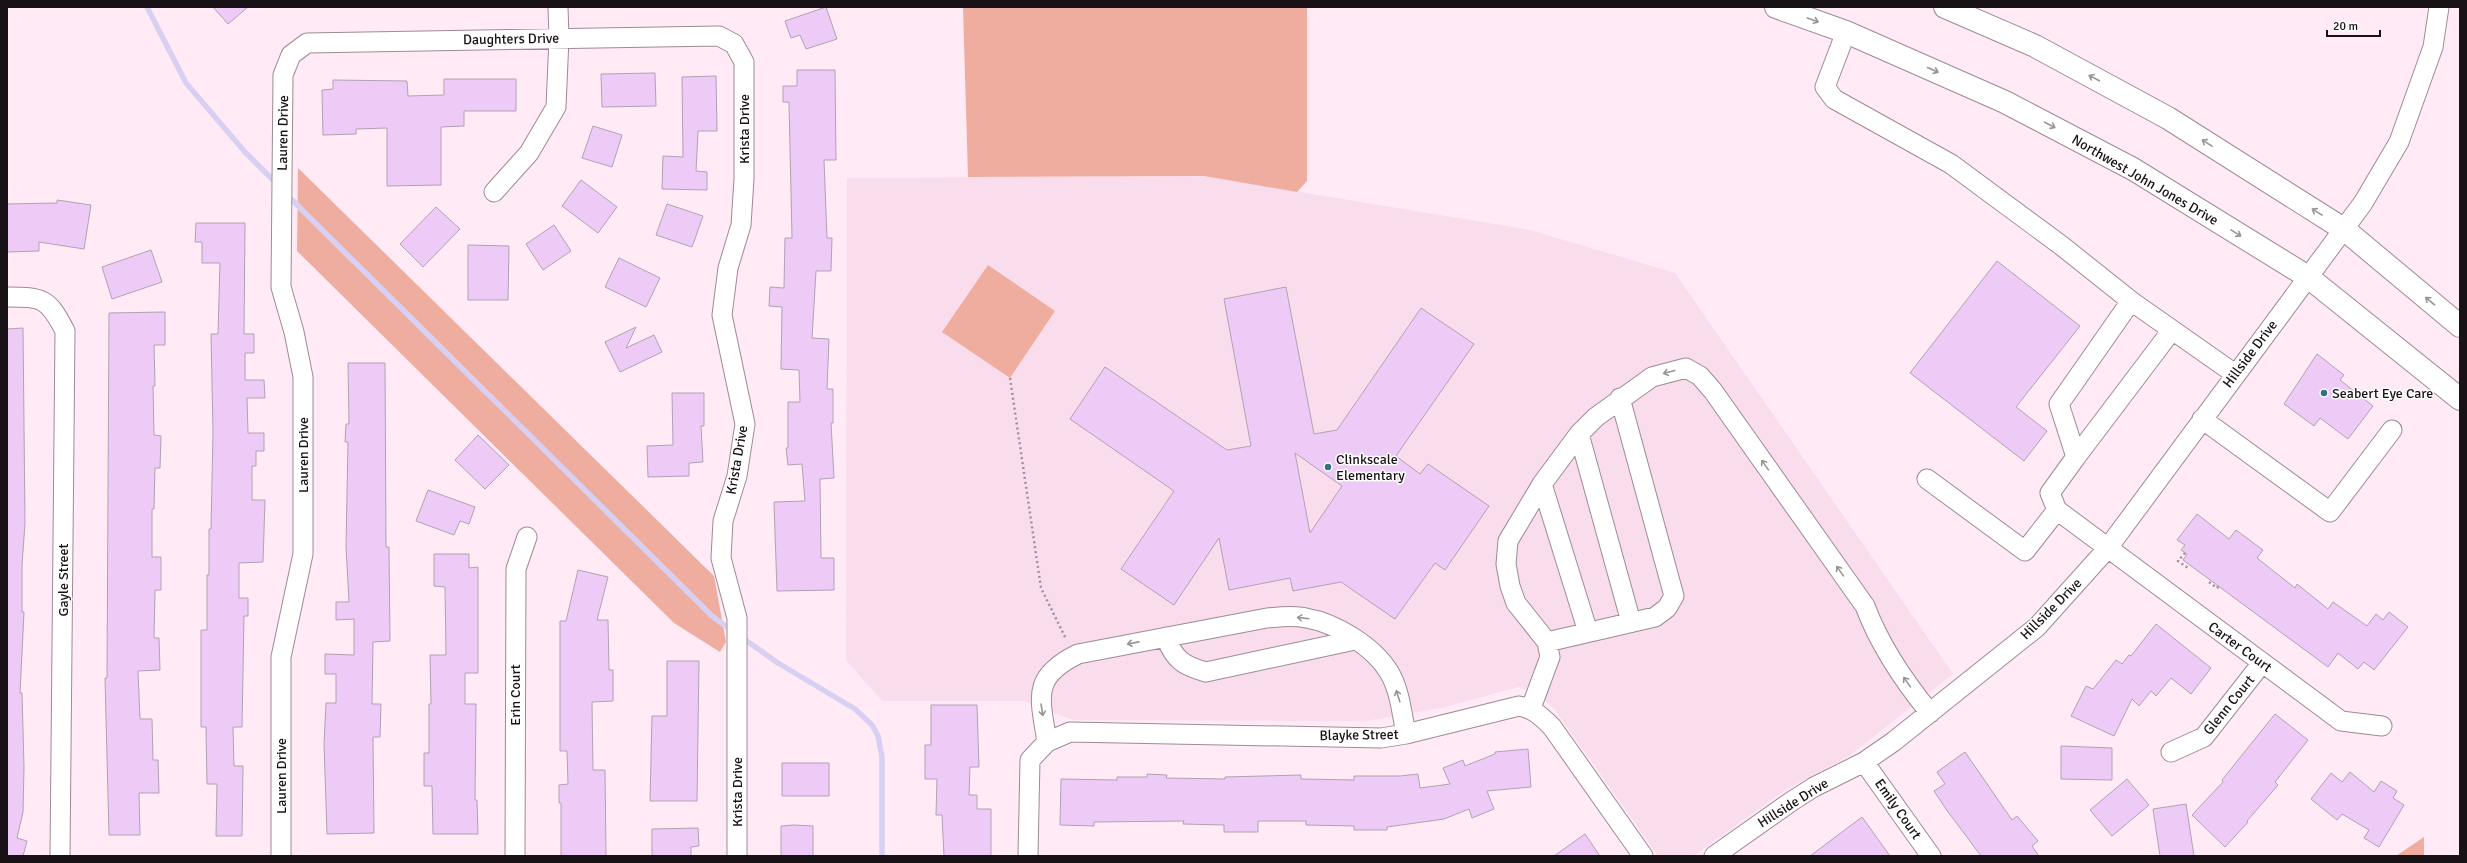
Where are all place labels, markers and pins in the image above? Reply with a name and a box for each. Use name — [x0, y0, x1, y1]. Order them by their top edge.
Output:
place label: Seabert Eye Care — [2332, 385, 2433, 402]
marker: Seabert Eye Care — [2319, 388, 2329, 398]
place label: Clinkscale Elementary — [1336, 451, 1405, 484]
marker: Clinkscale Elementary — [1323, 462, 1333, 472]

